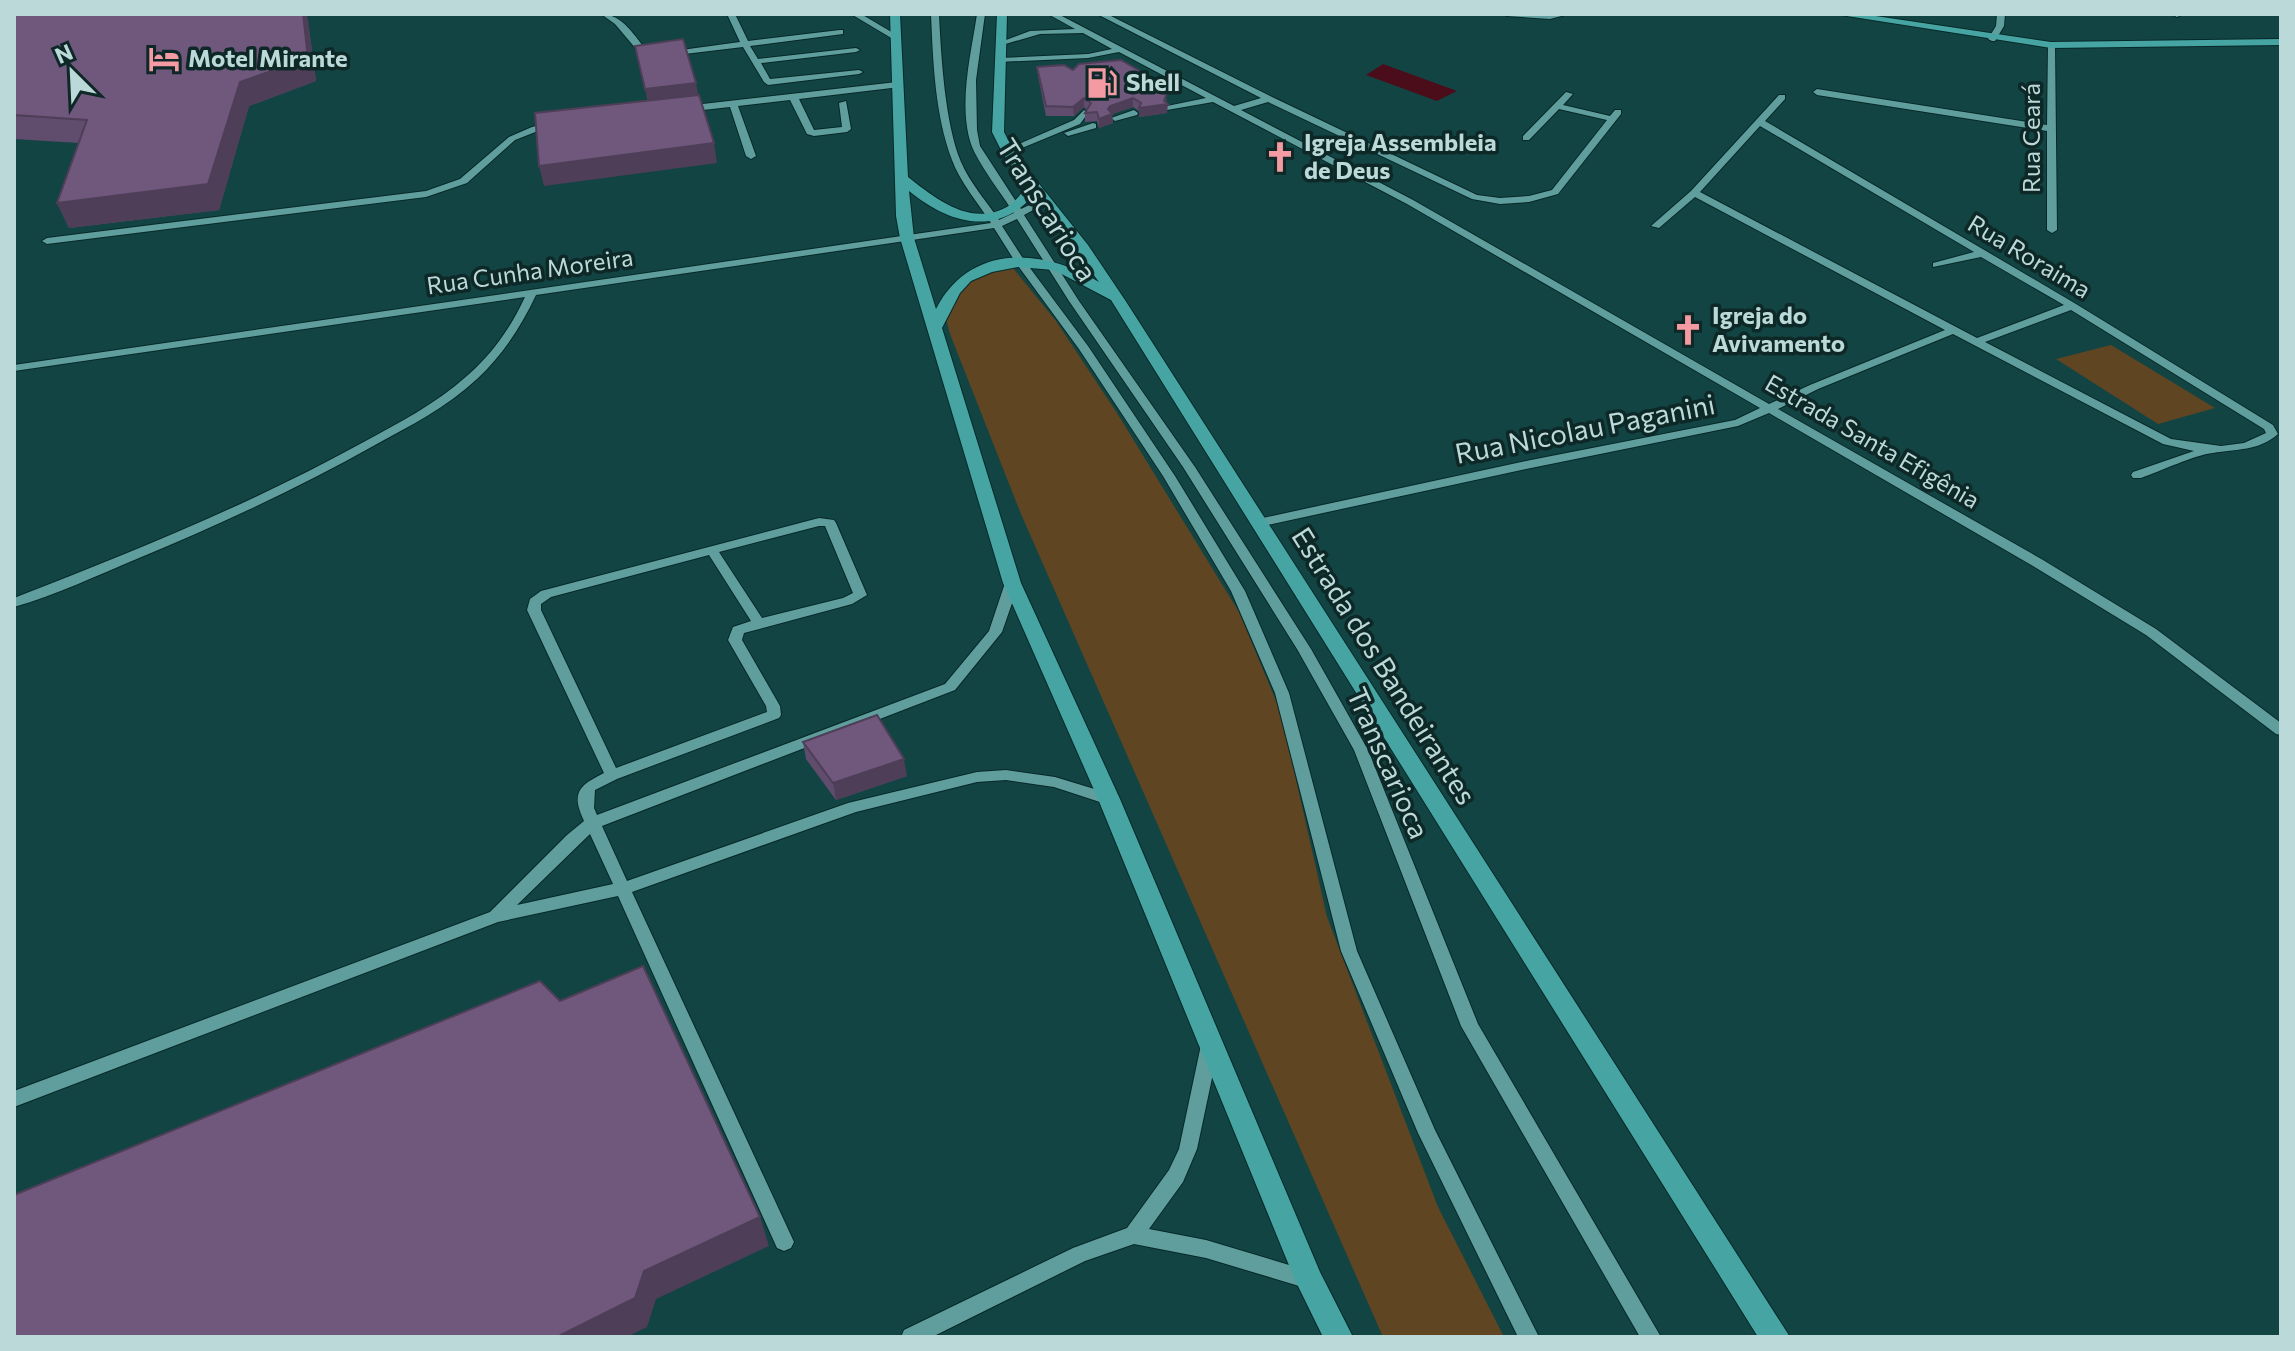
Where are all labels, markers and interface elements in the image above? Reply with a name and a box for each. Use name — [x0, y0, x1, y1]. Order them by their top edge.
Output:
north arrow — [32, 32, 112, 112]
text: N — [51, 38, 77, 69]
hotel icon: Motel Mirante — [147, 42, 181, 76]
place label: Motel Mirante — [188, 43, 348, 72]
fuel station icon: Shell — [1085, 66, 1119, 100]
place label: Shell — [1126, 67, 1180, 96]
street label: Rua Ceará — [2016, 83, 2045, 193]
place label: Igreja Assembleia de Deus — [1304, 127, 1497, 184]
street label: Transcarioca — [990, 132, 1105, 287]
church icon: Igreja Assembleia de Deus — [1263, 140, 1297, 174]
street label: Rua Roraima — [1963, 208, 2096, 304]
street label: Rua Cunha Moreira — [425, 242, 635, 299]
place label: Igreja do Avivamento — [1712, 300, 1845, 357]
church icon: Igreja do Avivamento — [1671, 313, 1705, 347]
street label: Estrada Santa Efigênia — [1760, 367, 1985, 514]
street label: Rua Nicolau Paganini — [1452, 386, 1718, 470]
street label: Estrada dos Bandeirantes — [1286, 521, 1484, 810]
street label: Transcarioca — [1340, 682, 1437, 844]

